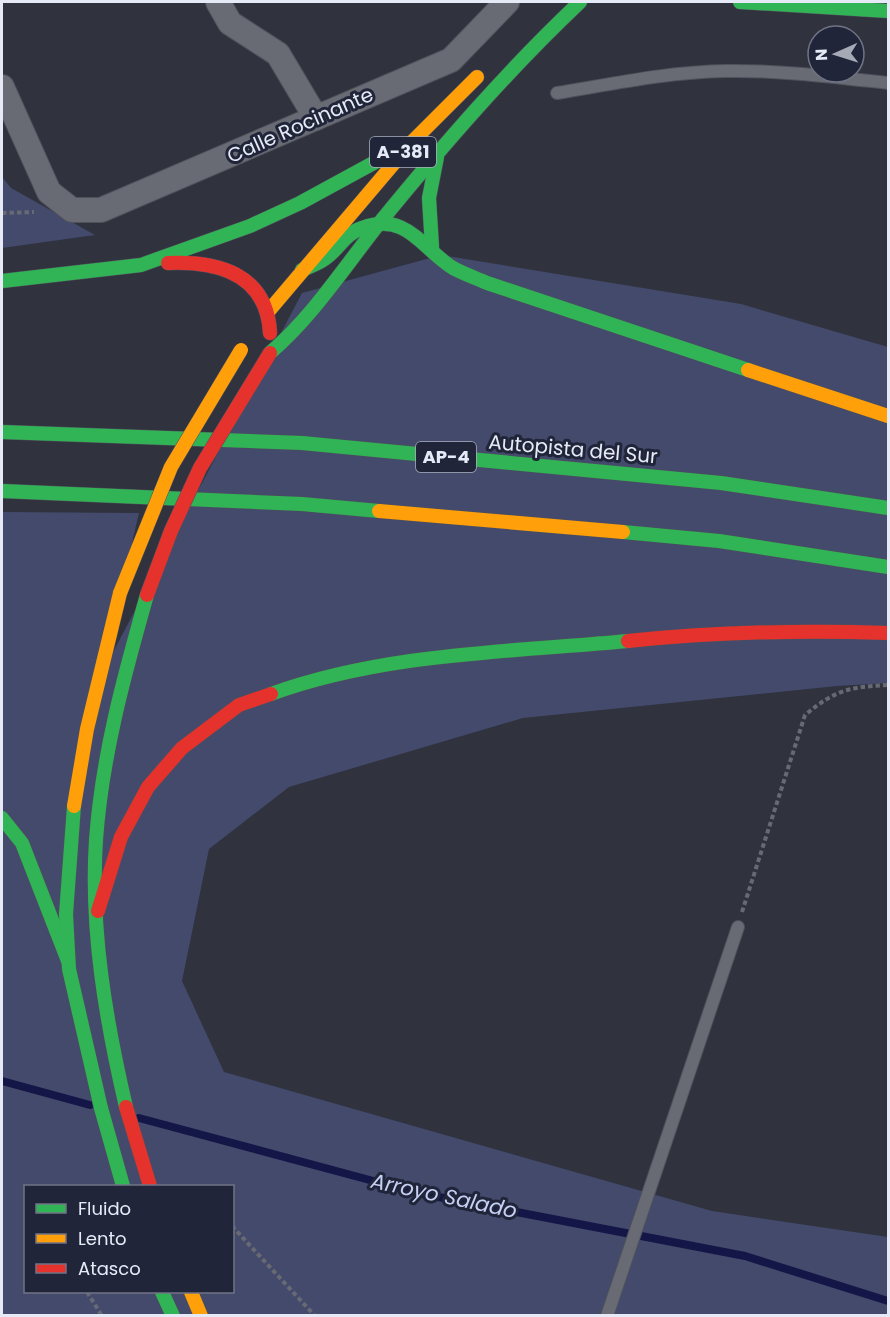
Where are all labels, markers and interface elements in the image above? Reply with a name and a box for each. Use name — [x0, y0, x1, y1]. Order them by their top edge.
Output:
north arrow — [806, 24, 866, 84]
text: N — [810, 48, 833, 61]
street label: Calle Rocinante — [222, 80, 378, 170]
road number: A-381 — [370, 137, 436, 167]
street label: Autopista del Sur — [487, 428, 659, 470]
road number: AP-4 — [416, 442, 476, 472]
water label: Arroyo Salado — [368, 1166, 520, 1225]
legend — [24, 1185, 234, 1293]
text: Fluido — [78, 1196, 131, 1221]
text: Lento — [78, 1226, 127, 1251]
text: Atasco — [78, 1256, 141, 1281]

